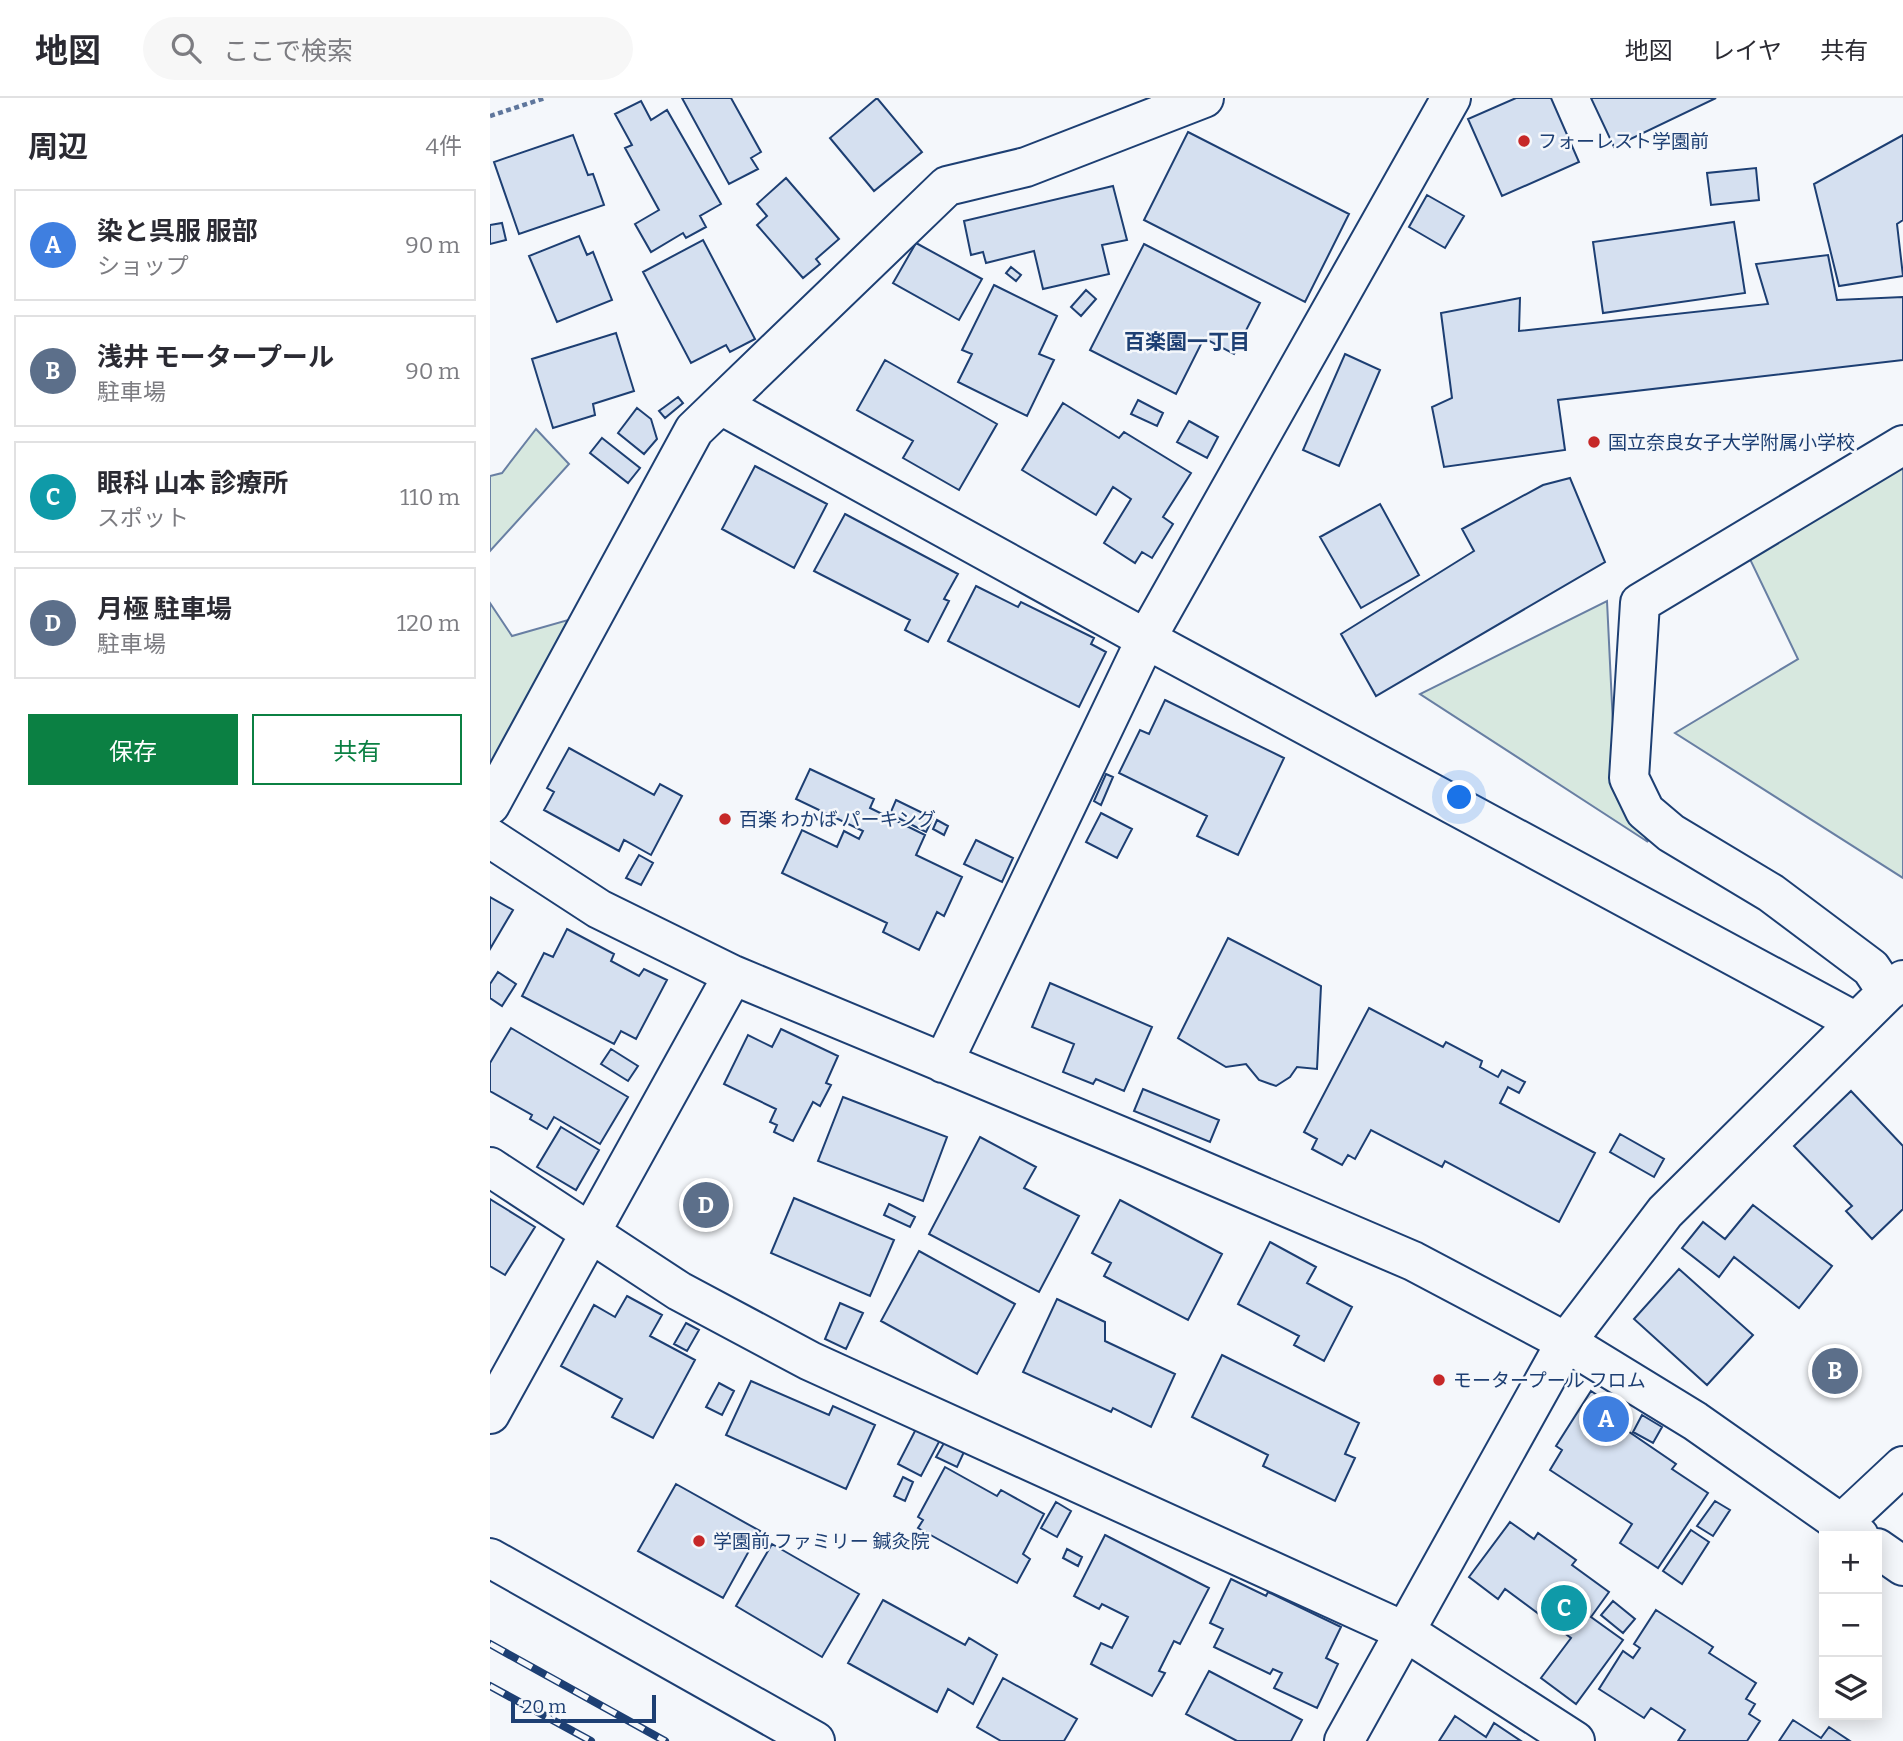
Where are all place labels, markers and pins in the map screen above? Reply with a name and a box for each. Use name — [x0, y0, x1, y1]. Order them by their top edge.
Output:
place label: フォーレスト学園前 — [1538, 130, 1709, 153]
marker: フォーレスト学園前 — [1516, 133, 1532, 149]
place label: 国立奈良女子大学附属小学校 — [1608, 431, 1855, 454]
marker: 国立奈良女子大学附属小学校 — [1586, 434, 1602, 450]
place label: 百楽 わかば パーキング — [739, 808, 936, 831]
marker: 百楽 わかば パーキング — [717, 811, 733, 827]
pin: D — [683, 1179, 729, 1231]
pin: B — [1812, 1345, 1858, 1397]
place label: モータープール フロム — [1453, 1369, 1646, 1392]
marker: モータープール フロム — [1431, 1372, 1447, 1388]
pin: A — [1583, 1393, 1629, 1445]
place label: 学園前 ファミリー 鍼灸院 — [713, 1530, 930, 1553]
marker: 学園前 ファミリー 鍼灸院 — [691, 1533, 707, 1549]
pin: C — [1541, 1582, 1587, 1634]

